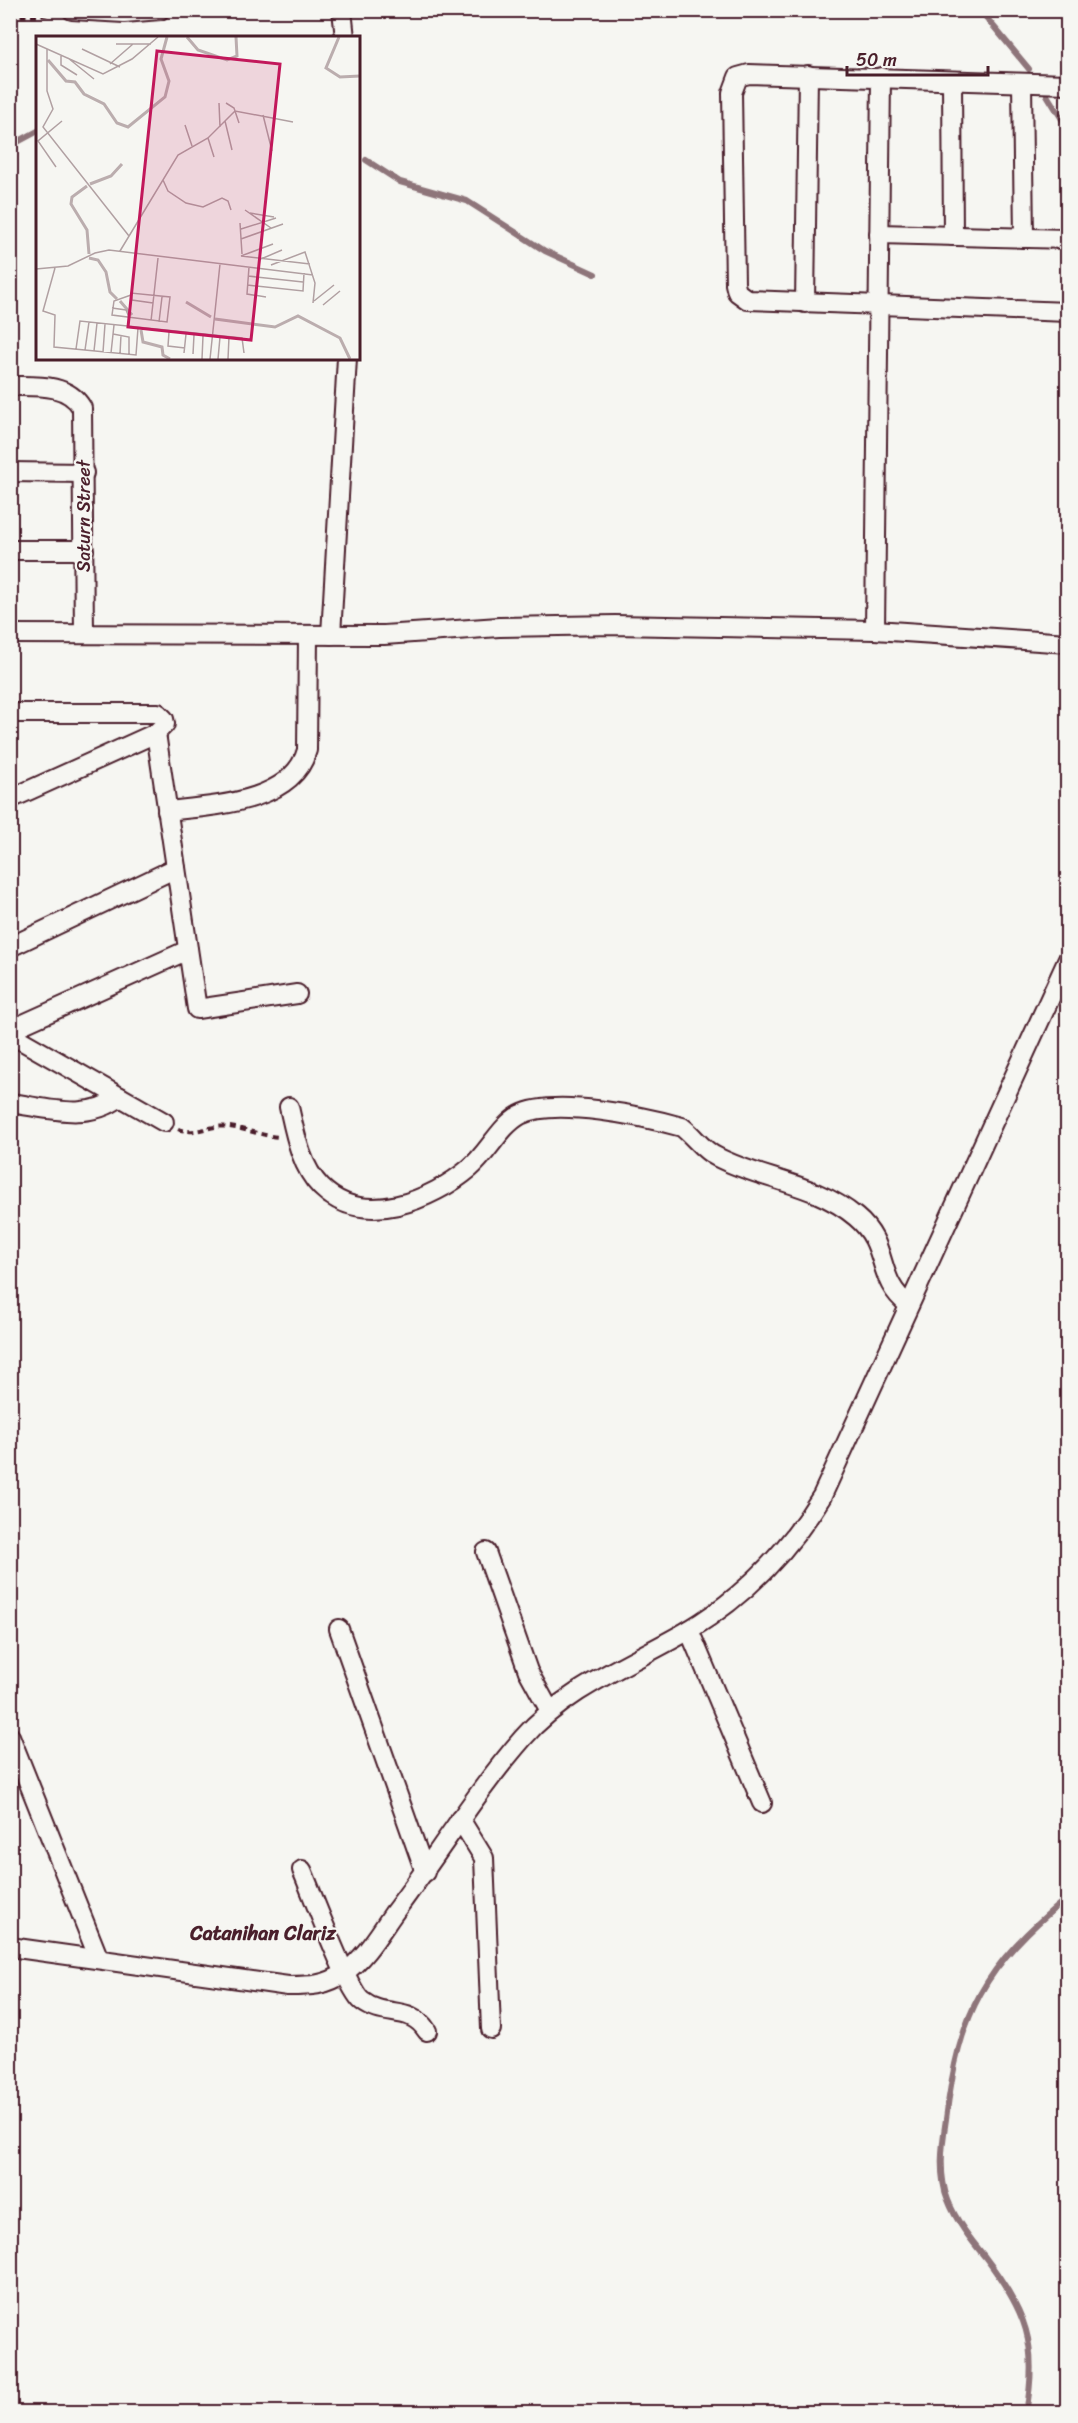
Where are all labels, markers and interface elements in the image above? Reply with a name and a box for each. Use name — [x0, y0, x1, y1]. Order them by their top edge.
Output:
inset map — [36, 36, 360, 360]
scale bar — [847, 39, 988, 77]
text: 50 m — [856, 44, 897, 76]
street label: Saturn Street — [68, 459, 100, 572]
district label: Catanihan Clariz — [189, 1916, 337, 1951]

